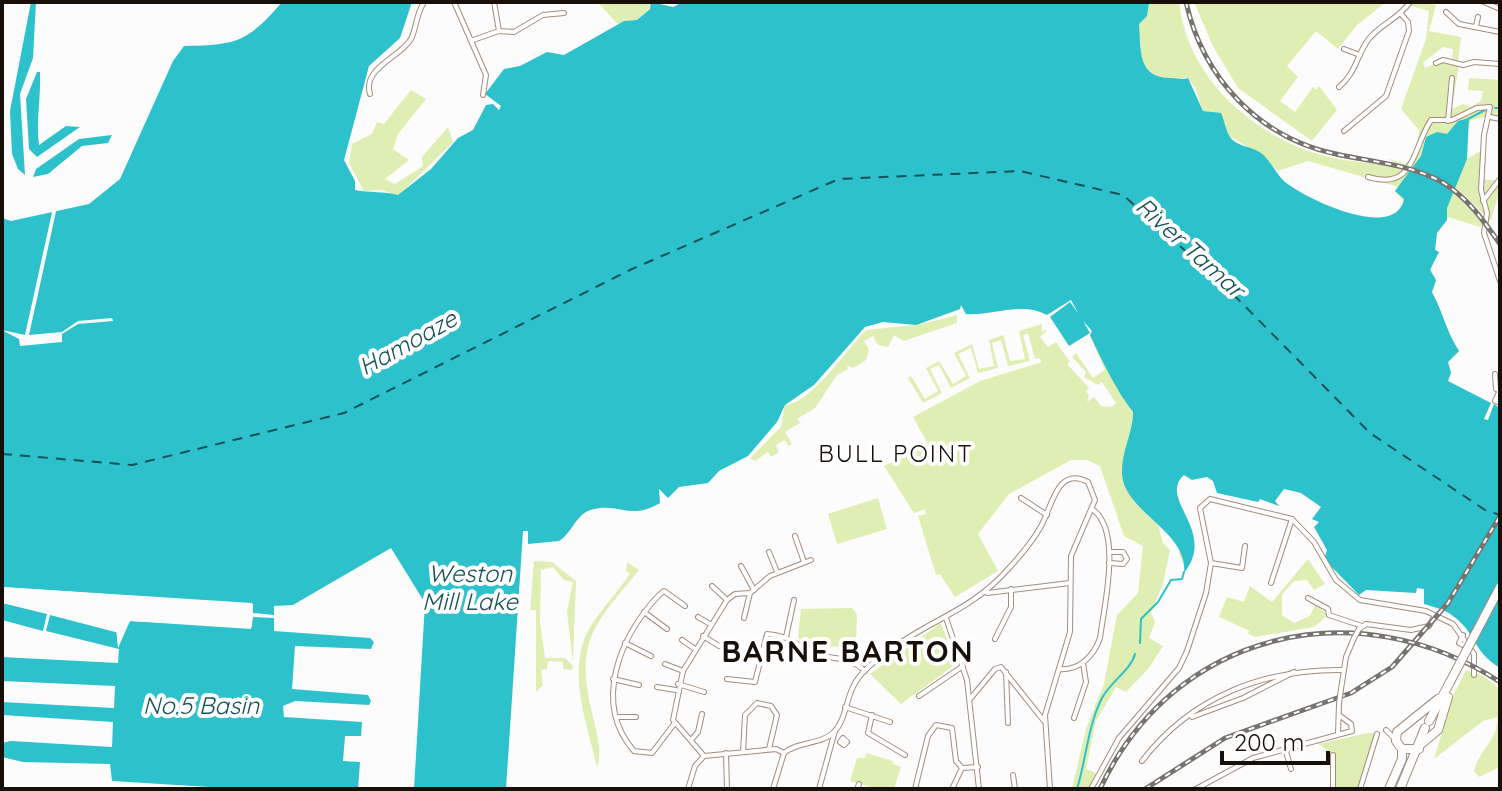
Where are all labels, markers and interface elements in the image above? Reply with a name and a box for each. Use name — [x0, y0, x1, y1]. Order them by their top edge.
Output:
water label: River Tamar — [1130, 191, 1253, 306]
water label: Hamoaze — [353, 302, 463, 381]
district label: BULL POINT — [818, 438, 974, 468]
water label: Weston Mill Lake — [422, 558, 519, 616]
district label: BARNE BARTON — [721, 632, 975, 670]
water label: No.5 Basin — [143, 690, 260, 720]
scale bar — [1222, 715, 1328, 765]
text: 200 m — [1234, 727, 1304, 757]

